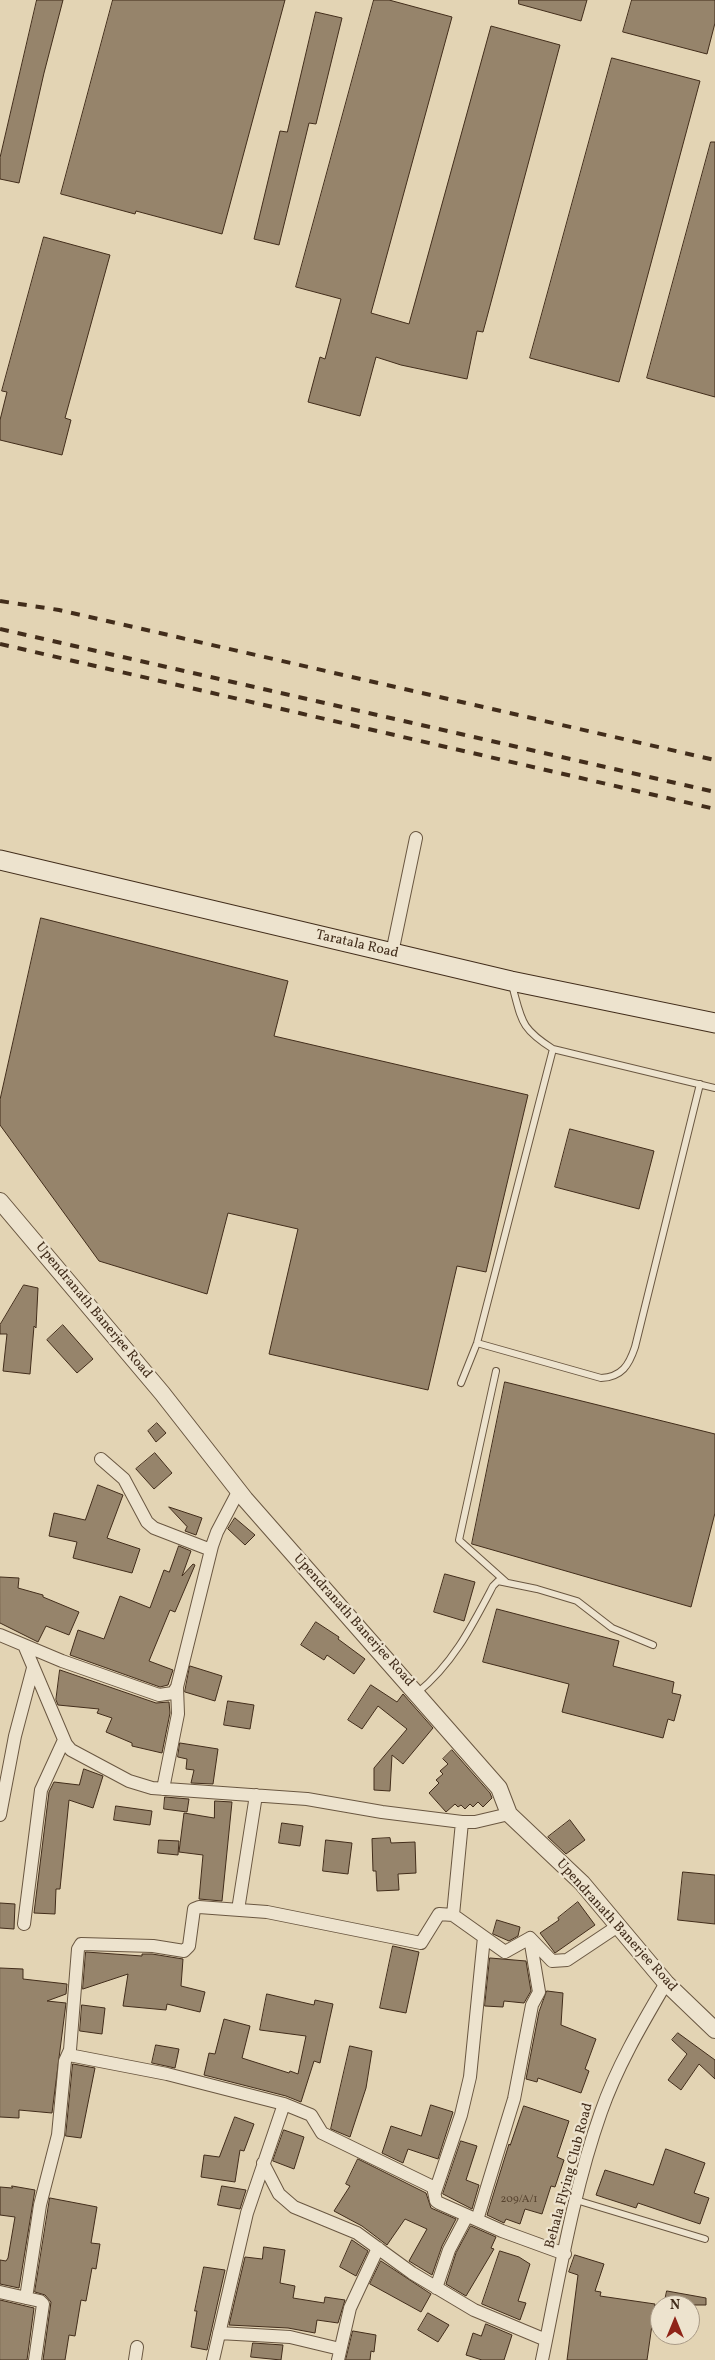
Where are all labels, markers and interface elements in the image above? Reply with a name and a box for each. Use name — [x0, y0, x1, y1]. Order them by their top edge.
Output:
street label: Taratala Road — [314, 927, 400, 963]
street label: Upendranath Banerjee Road — [31, 1239, 155, 1383]
street label: Upendranath Banerjee Road — [289, 1551, 417, 1691]
street label: Upendranath Banerjee Road — [552, 1856, 680, 1996]
street label: Behala Flying Club Road — [542, 2101, 598, 2251]
house number: 209/A/1 — [500, 2193, 538, 2207]
north arrow — [650, 2295, 700, 2345]
text: N — [670, 2296, 680, 2315]

